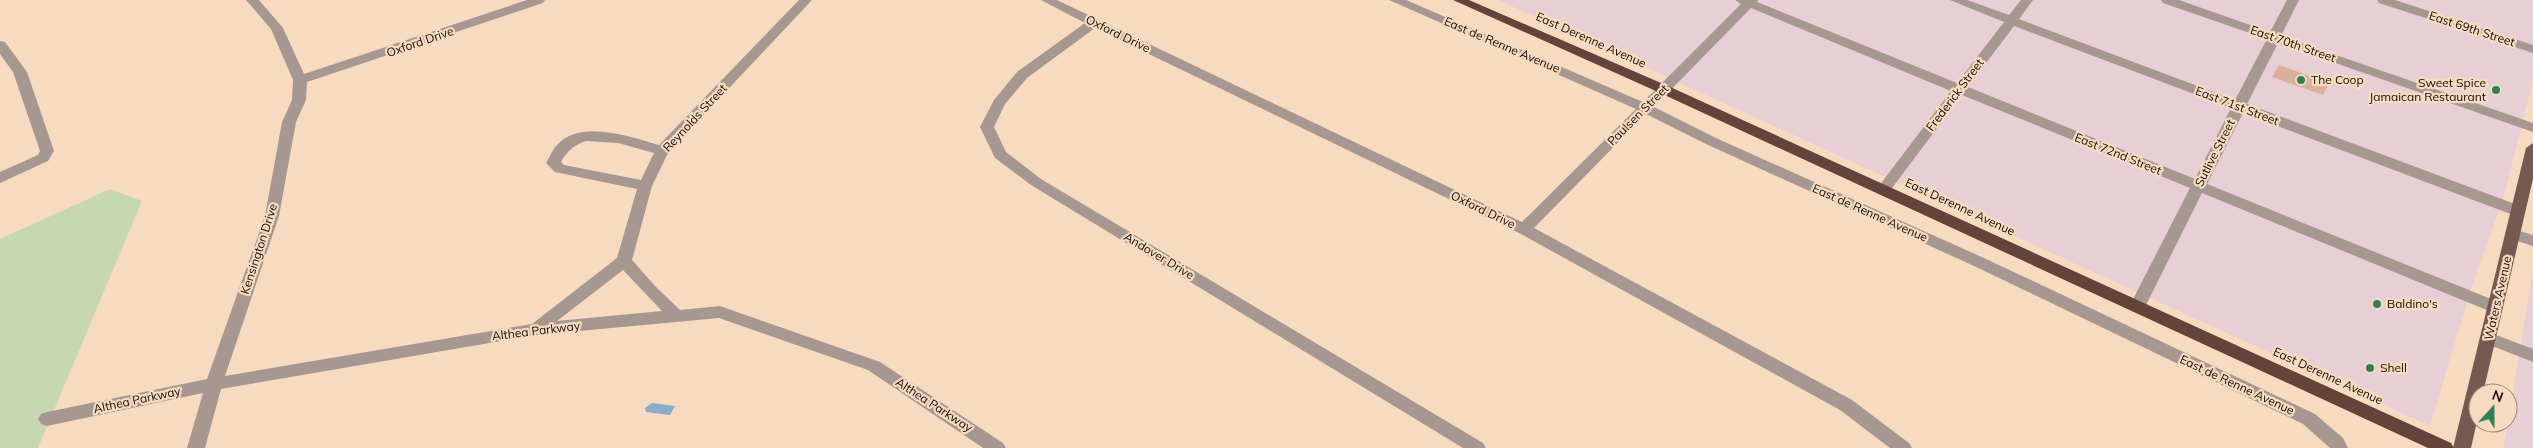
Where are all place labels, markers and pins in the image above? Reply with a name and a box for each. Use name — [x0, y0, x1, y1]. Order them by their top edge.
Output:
place label: The Coop — [2311, 72, 2364, 87]
marker: The Coop — [2295, 74, 2307, 86]
place label: Sweet Spice Jamaican Restaurant — [2369, 75, 2486, 104]
marker: Sweet Spice Jamaican Restaurant — [2490, 84, 2502, 96]
place label: Baldino's — [2387, 296, 2438, 311]
marker: Baldino's — [2371, 298, 2383, 310]
place label: Shell — [2380, 360, 2407, 375]
marker: Shell — [2364, 362, 2376, 374]

